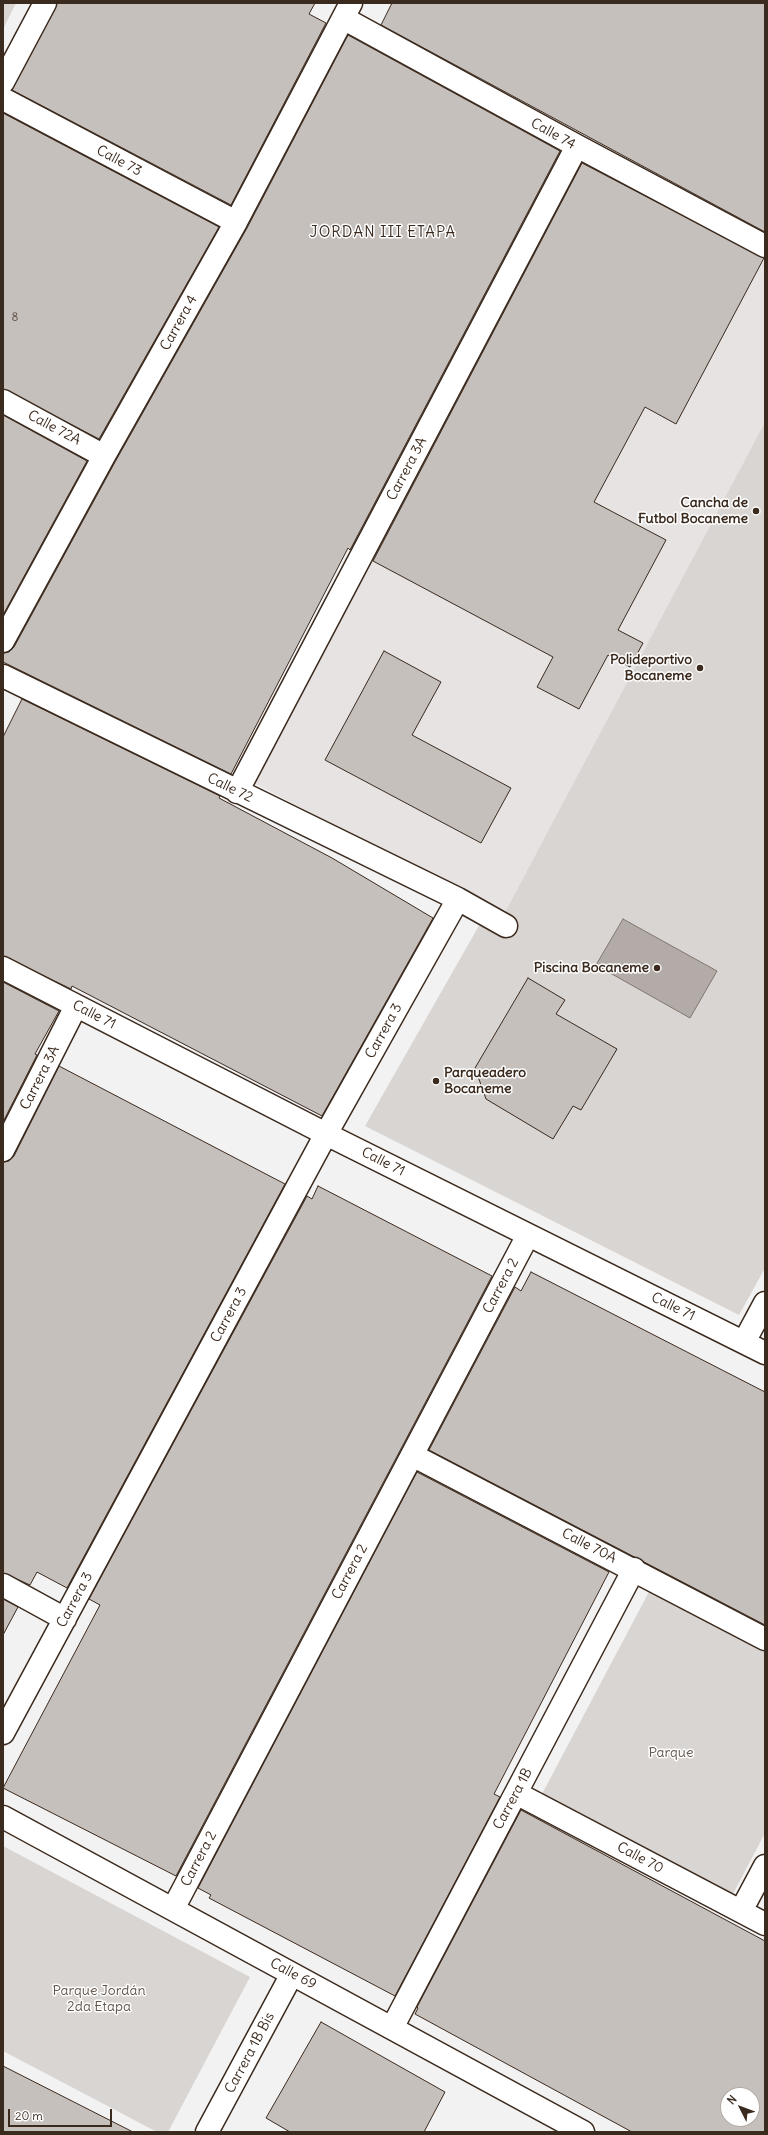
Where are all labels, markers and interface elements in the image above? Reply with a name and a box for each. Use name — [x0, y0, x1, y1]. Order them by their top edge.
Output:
street label: Calle 74 — [528, 115, 578, 153]
street label: Calle 73 — [93, 142, 145, 180]
district label: JORDAN III ETAPA — [310, 224, 456, 242]
street label: Carrera 4 — [157, 292, 201, 354]
house number: 8 — [12, 311, 18, 325]
street label: Calle 72A — [25, 407, 83, 449]
street label: Carrera 3A — [383, 434, 431, 504]
place label: Cancha de Futbol Bocaneme — [638, 495, 748, 528]
marker: Cancha de Futbol Bocaneme — [751, 506, 761, 516]
place label: Polideportivo Bocaneme — [610, 652, 692, 684]
marker: Polideportivo Bocaneme — [695, 663, 705, 673]
street label: Calle 72 — [204, 770, 256, 806]
place label: Piscina Bocaneme — [534, 960, 649, 976]
marker: Piscina Bocaneme — [652, 963, 662, 973]
street label: Calle 71 — [69, 997, 119, 1033]
street label: Carrera 3 — [362, 1000, 406, 1062]
street label: Carrera 3A — [17, 1043, 63, 1113]
place label: Parqueadero Bocaneme — [444, 1065, 526, 1098]
marker: Parqueadero Bocaneme — [431, 1076, 441, 1086]
street label: Calle 71 — [358, 1144, 408, 1180]
street label: Carrera 2 — [479, 1255, 523, 1317]
street label: Carrera 3 — [207, 1284, 251, 1346]
street label: Calle 71 — [648, 1289, 698, 1325]
street label: Calle 70A — [559, 1525, 619, 1567]
street label: Carrera 2 — [328, 1541, 372, 1603]
street label: Carrera 3 — [53, 1569, 97, 1631]
park label: Parque — [648, 1745, 694, 1761]
street label: Carrera 1B — [490, 1765, 536, 1833]
street label: Carrera 2 — [177, 1828, 221, 1890]
street label: Calle 70 — [614, 1839, 666, 1877]
street label: Calle 69 — [267, 1955, 319, 1993]
park label: Parque Jordán 2da Etapa — [52, 1983, 146, 2016]
street label: Carrera 1B Bis — [222, 2010, 278, 2096]
north arrow — [720, 2087, 760, 2127]
text: N — [724, 2092, 740, 2107]
scale bar — [10, 2101, 114, 2127]
text: 20 m — [15, 2108, 43, 2123]

